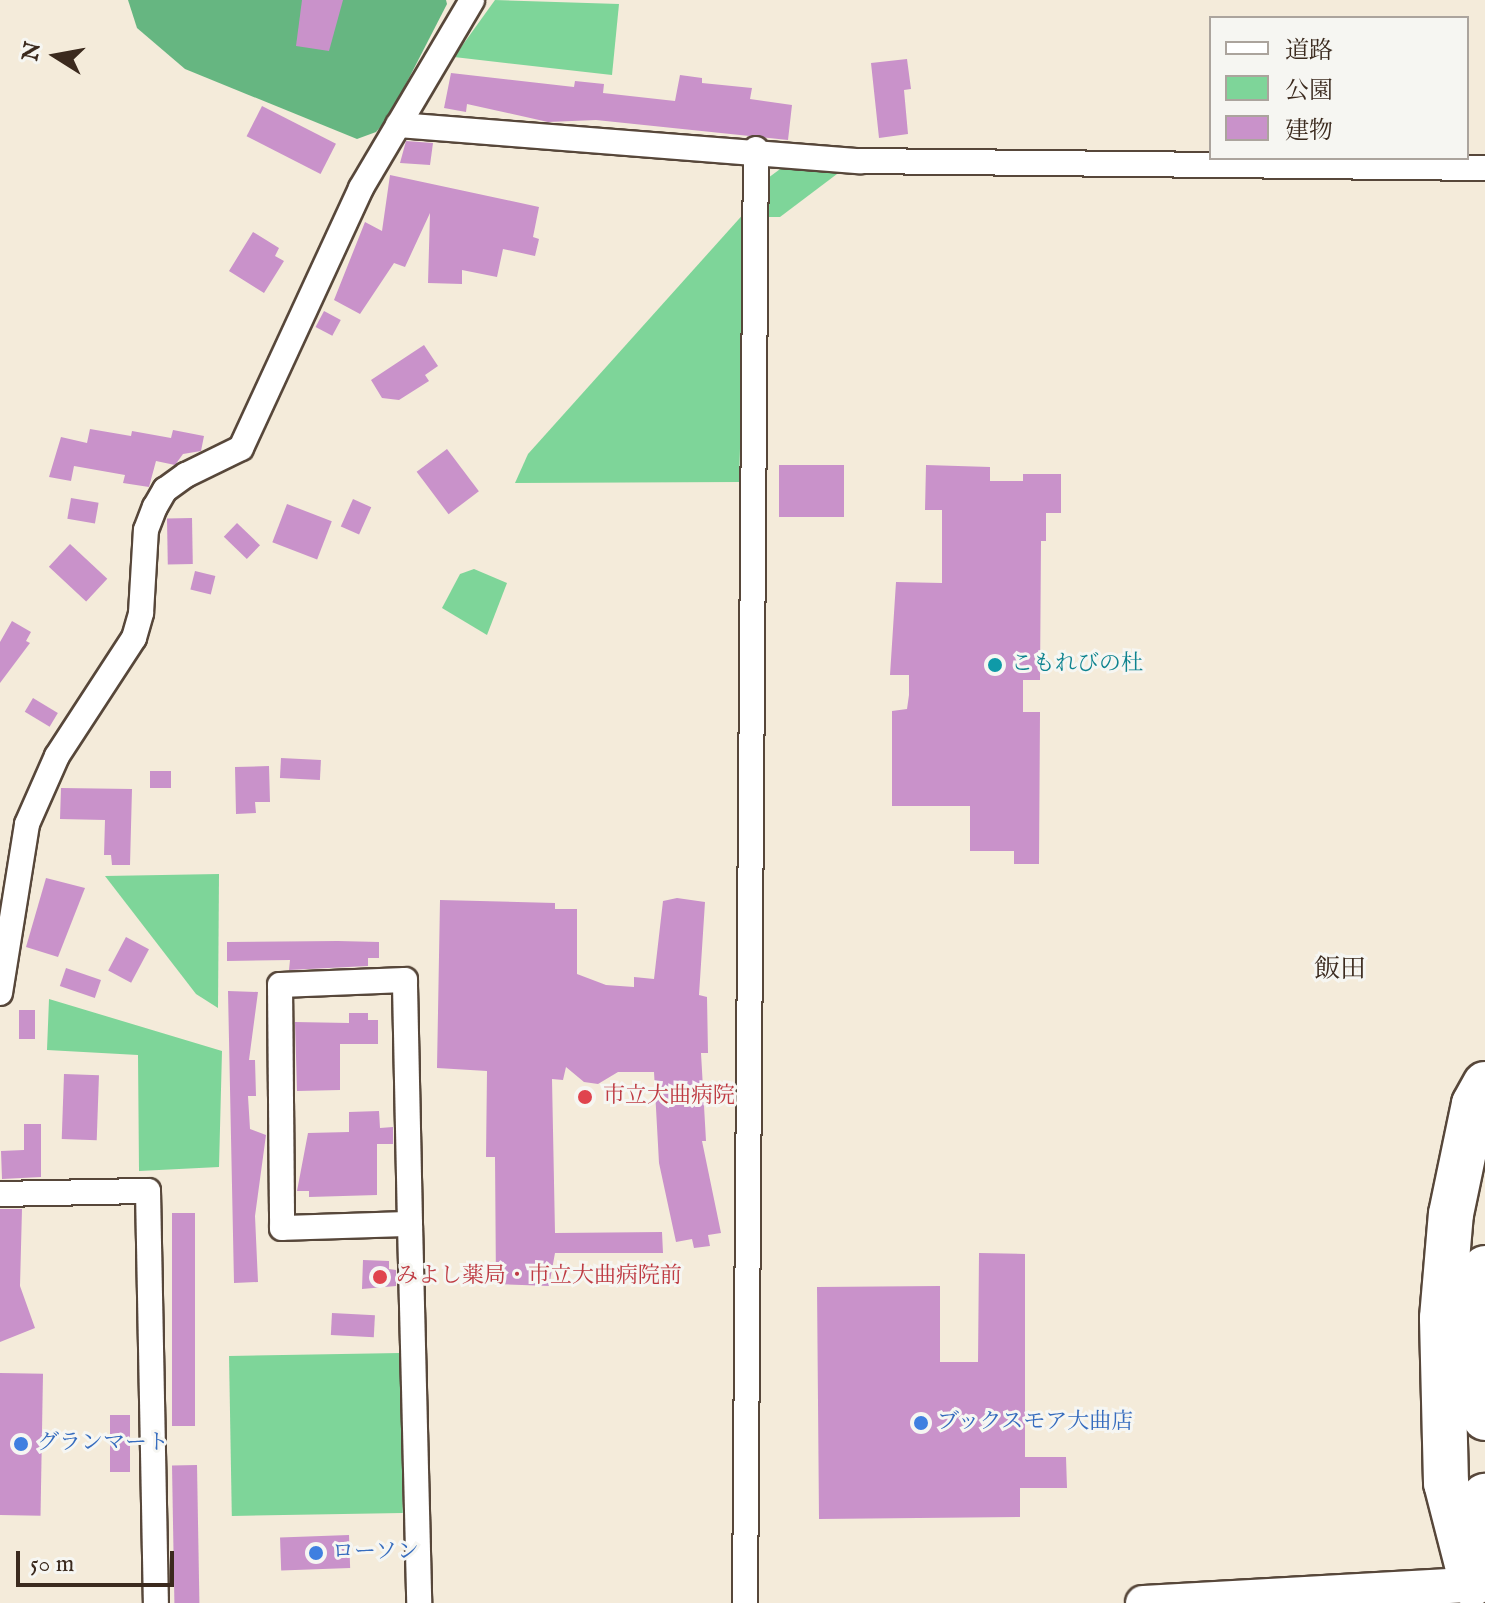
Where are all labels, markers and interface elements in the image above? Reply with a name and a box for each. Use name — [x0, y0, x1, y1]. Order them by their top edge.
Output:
north arrow — [16, 16, 96, 96]
legend — [1209, 16, 1469, 160]
text: 道路 — [1285, 36, 1333, 67]
text: N — [17, 39, 48, 63]
text: 公園 — [1285, 76, 1333, 107]
text: 建物 — [1285, 116, 1333, 147]
place label: こもれびの杜 — [1011, 652, 1143, 678]
marker: こもれびの杜 — [986, 656, 1004, 674]
district label: 飯田 — [1314, 954, 1366, 986]
place label: 市立大曲病院 — [603, 1084, 735, 1110]
marker: 市立大曲病院 — [574, 1086, 596, 1108]
place label: みよし薬局・市立大曲病院前 — [396, 1264, 682, 1290]
marker: みよし薬局・市立大曲病院前 — [371, 1268, 389, 1286]
place label: ブックスモア大曲店 — [937, 1410, 1135, 1436]
marker: ブックスモア大曲店 — [912, 1414, 930, 1432]
place label: グランマート — [37, 1431, 169, 1457]
marker: グランマート — [12, 1435, 30, 1453]
scale bar — [20, 1535, 178, 1585]
place label: ローソン — [332, 1540, 420, 1566]
marker: ローソン — [307, 1544, 325, 1562]
text: 50 m — [30, 1549, 74, 1580]

